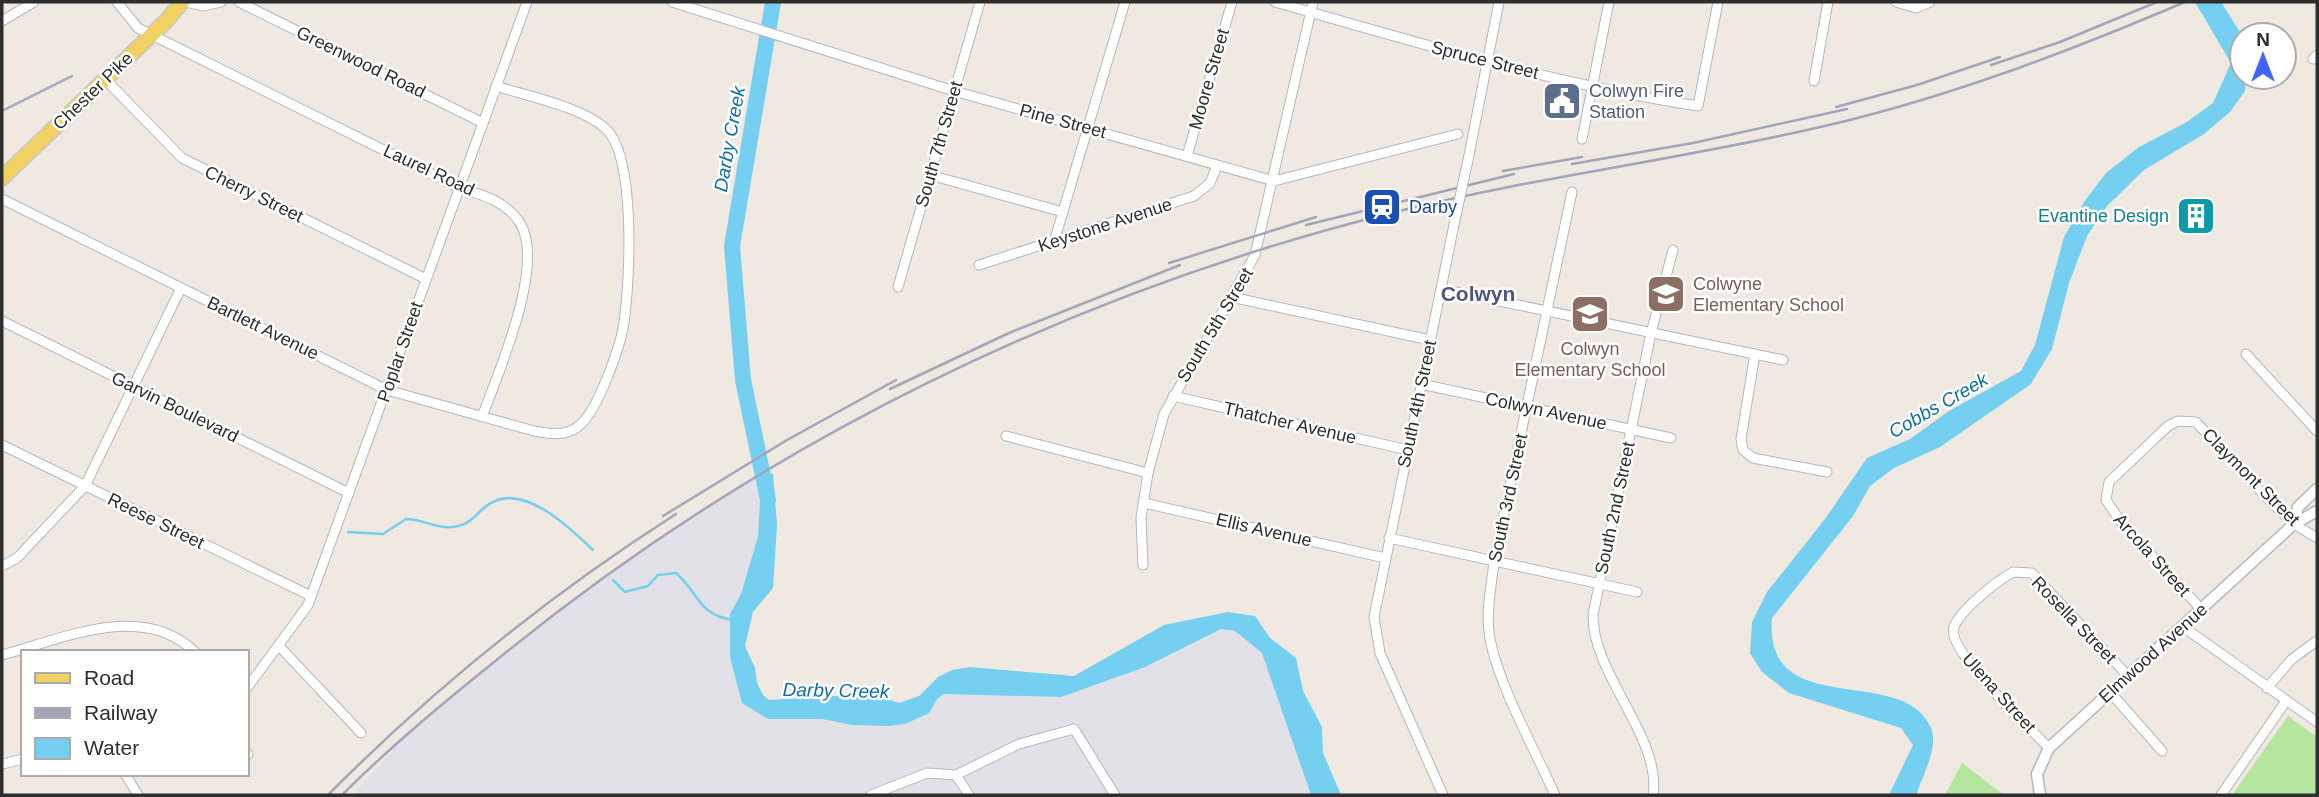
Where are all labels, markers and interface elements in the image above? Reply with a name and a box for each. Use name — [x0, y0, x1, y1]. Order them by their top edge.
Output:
north arrow — [2228, 21, 2298, 91]
street label: Greenwood Road — [293, 22, 429, 102]
street label: Moore Street — [1185, 26, 1233, 132]
text: N — [2256, 29, 2270, 50]
street label: Spruce Street — [1429, 37, 1541, 83]
street label: Chester Pike — [49, 48, 137, 134]
street label: South 7th Street — [911, 79, 967, 209]
public building icon: Colwyn Fire Station — [1541, 80, 1583, 122]
place label: Colwyn Fire Station — [1589, 81, 1684, 122]
water label: Darby Creek — [710, 83, 749, 193]
street label: Pine Street — [1017, 100, 1109, 142]
street label: Laurel Road — [380, 140, 478, 200]
street label: Cherry Street — [202, 162, 306, 226]
station icon: Darby — [1361, 186, 1403, 228]
street label: Keystone Avenue — [1035, 194, 1175, 256]
building icon: Evantine Design — [2175, 195, 2217, 237]
place label: Darby — [1409, 197, 1457, 217]
place label: Evantine Design — [2038, 206, 2169, 226]
street label: South 5th Street — [1173, 264, 1257, 386]
school or university icon: Colwyne Elementary School — [1645, 273, 1687, 315]
place label: Colwyne Elementary School — [1693, 274, 1844, 315]
district label: Colwyn — [1441, 282, 1515, 305]
street label: Bartlett Avenue — [204, 292, 322, 364]
school or university icon: Colwyn Elementary School — [1569, 293, 1611, 335]
street label: Poplar Street — [373, 299, 427, 405]
street label: South 4th Street — [1394, 338, 1440, 470]
place label: Colwyn Elementary School — [1514, 339, 1666, 380]
street label: Garvin Boulevard — [108, 368, 242, 446]
water label: Cobbs Creek — [1885, 368, 1993, 442]
street label: Colwyn Avenue — [1483, 388, 1609, 434]
street label: Thatcher Avenue — [1222, 398, 1358, 448]
street label: Claymont Street — [2198, 424, 2304, 530]
street label: South 3rd Street — [1485, 432, 1531, 564]
street label: South 2nd Street — [1591, 440, 1639, 576]
street label: Reese Street — [104, 489, 208, 553]
street label: Ellis Avenue — [1214, 509, 1314, 551]
street label: Arcola Street — [2110, 510, 2194, 600]
street label: Rosella Street — [2028, 572, 2120, 668]
street label: Elmwood Avenue — [2095, 599, 2211, 707]
street label: Ulena Street — [1958, 649, 2040, 737]
legend — [21, 650, 248, 776]
text: Road — [84, 666, 134, 689]
water label: Darby Creek — [782, 679, 891, 702]
text: Railway — [84, 701, 158, 724]
text: Water — [84, 736, 139, 759]

